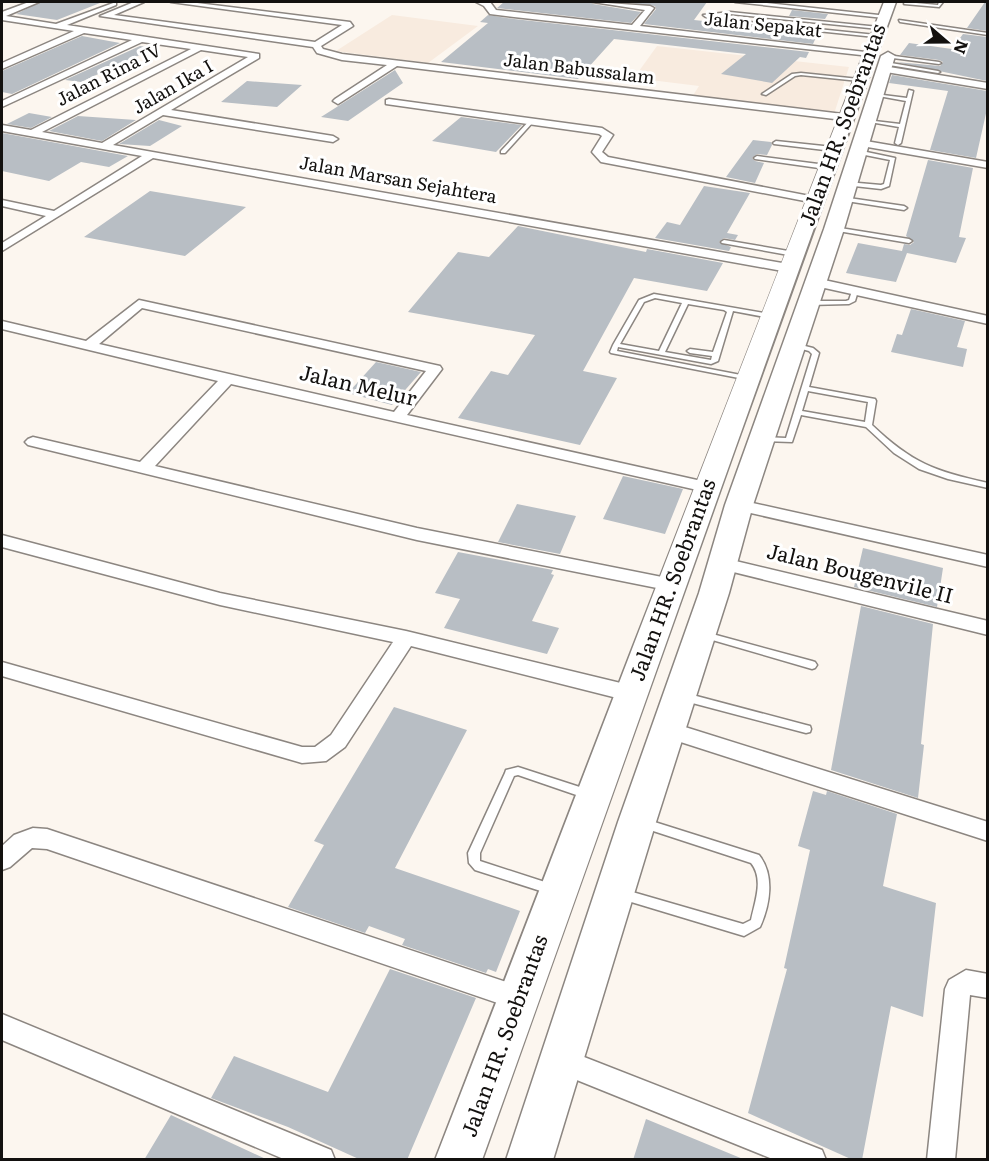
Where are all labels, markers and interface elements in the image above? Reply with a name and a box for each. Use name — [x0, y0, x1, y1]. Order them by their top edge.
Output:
street label: Jalan Sepakat — [703, 4, 824, 43]
north arrow — [917, 12, 977, 72]
street label: Jalan HR. Soebrantas — [790, 19, 892, 230]
street label: Jalan Rina IV — [51, 36, 166, 112]
text: N — [948, 37, 976, 58]
street label: Jalan Babussalam — [502, 45, 656, 90]
street label: Jalan Ika I — [127, 52, 218, 120]
street label: Jalan Marsan Sejahtera — [297, 148, 499, 209]
street label: Jalan Melur — [297, 355, 420, 412]
street label: Jalan HR. Soebrantas — [620, 474, 722, 685]
street label: Jalan Bougenvile II — [764, 533, 957, 610]
street label: Jalan HR. Soebrantas — [452, 930, 554, 1141]

